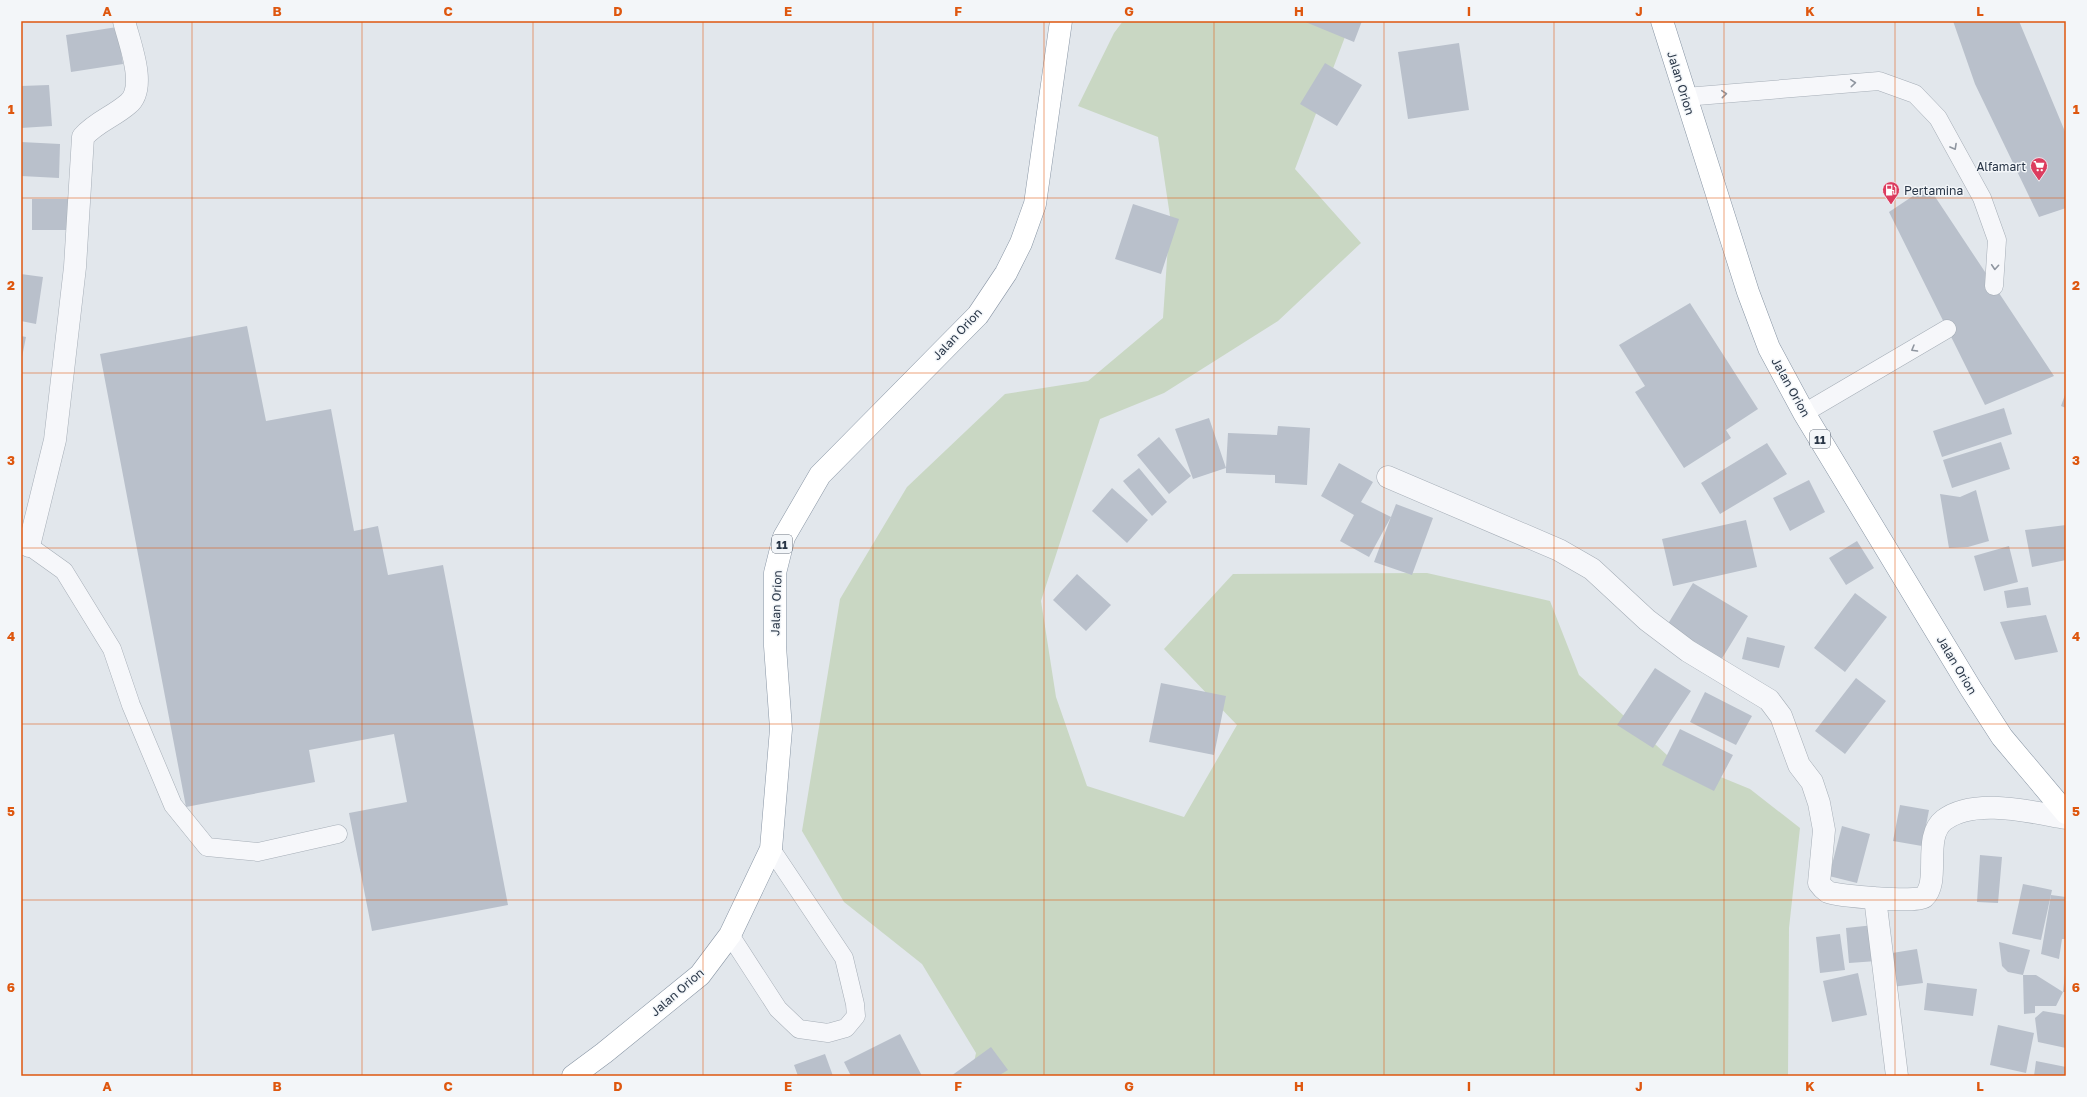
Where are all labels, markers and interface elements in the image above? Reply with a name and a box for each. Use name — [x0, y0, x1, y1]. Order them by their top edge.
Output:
text: A — [102, 3, 112, 19]
text: B — [272, 3, 282, 19]
text: C — [443, 3, 453, 19]
text: D — [613, 3, 623, 19]
text: E — [784, 3, 792, 19]
text: F — [954, 3, 962, 19]
text: G — [1124, 3, 1134, 19]
text: H — [1294, 3, 1304, 19]
text: I — [1467, 3, 1471, 19]
text: J — [1635, 3, 1643, 19]
text: K — [1805, 3, 1815, 19]
text: L — [1976, 3, 1984, 19]
street label: Jalan Orion — [1664, 49, 1698, 117]
one-way arrow — [1850, 79, 1856, 88]
one-way arrow — [1721, 89, 1727, 98]
text: 1 — [8, 101, 15, 117]
text: 1 — [2073, 101, 2080, 117]
one-way arrow — [1949, 143, 1956, 150]
supermarket icon: Alfamart — [2029, 156, 2049, 181]
place label: Alfamart — [1977, 159, 2026, 174]
fuel station icon: Pertamina — [1881, 180, 1901, 205]
place label: Pertamina — [1904, 183, 1963, 198]
one-way arrow — [1991, 264, 2000, 270]
text: 2 — [7, 277, 15, 293]
text: 2 — [2072, 277, 2080, 293]
street label: Jalan Orion — [929, 305, 985, 363]
one-way arrow — [1911, 344, 1918, 351]
street label: Jalan Orion — [1768, 355, 1814, 419]
road number: 11 — [1810, 430, 1830, 448]
text: 3 — [7, 452, 15, 468]
text: 3 — [2072, 452, 2080, 468]
road number: 11 — [772, 535, 792, 553]
street label: Jalan Orion — [767, 570, 785, 636]
text: 4 — [7, 628, 15, 644]
text: 4 — [2072, 628, 2080, 644]
street label: Jalan Orion — [1934, 633, 1980, 697]
text: 5 — [7, 803, 15, 819]
text: 5 — [2072, 803, 2080, 819]
street label: Jalan Orion — [647, 965, 707, 1019]
text: 6 — [7, 979, 15, 995]
text: 6 — [2072, 979, 2080, 995]
text: A — [102, 1078, 112, 1094]
text: B — [272, 1078, 282, 1094]
text: C — [443, 1078, 453, 1094]
text: D — [613, 1078, 623, 1094]
text: E — [784, 1078, 792, 1094]
text: F — [954, 1078, 962, 1094]
text: G — [1124, 1078, 1134, 1094]
text: H — [1294, 1078, 1304, 1094]
text: I — [1467, 1078, 1471, 1094]
text: J — [1635, 1078, 1643, 1094]
text: K — [1805, 1078, 1815, 1094]
text: L — [1976, 1078, 1984, 1094]

